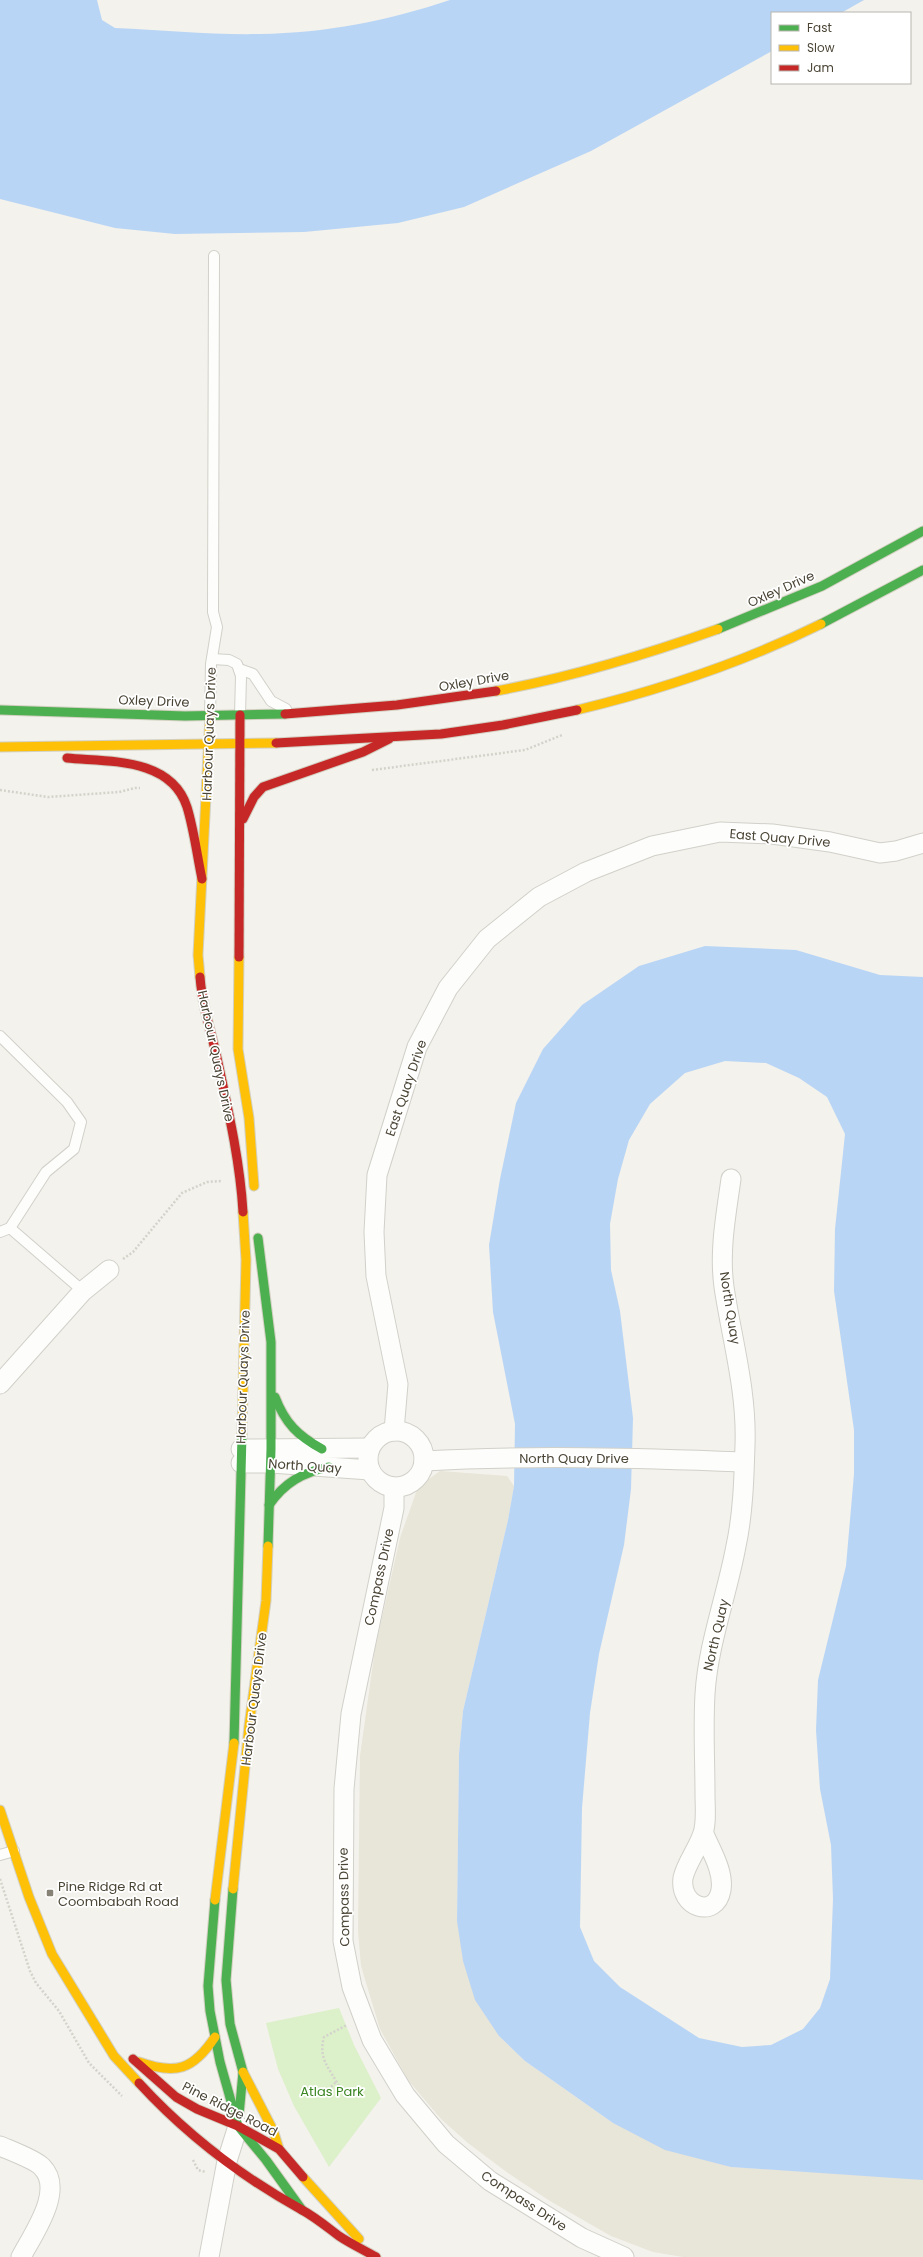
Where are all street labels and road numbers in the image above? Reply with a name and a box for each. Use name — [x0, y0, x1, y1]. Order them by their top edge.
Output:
street label: Oxley Drive — [745, 566, 817, 612]
street label: Oxley Drive — [437, 665, 511, 697]
street label: Harbour Quays Drive — [197, 667, 221, 801]
street label: Oxley Drive — [118, 690, 190, 712]
street label: East Quay Drive — [729, 824, 831, 852]
street label: Harbour Quays Drive — [193, 989, 239, 1123]
street label: East Quay Drive — [381, 1037, 431, 1139]
street label: North Quay — [715, 1270, 745, 1346]
street label: Harbour Quays Drive — [231, 1310, 255, 1444]
street label: North Quay Drive — [519, 1449, 629, 1468]
street label: North Quay — [268, 1454, 343, 1478]
street label: Compass Drive — [359, 1527, 399, 1627]
street label: North Quay — [698, 1596, 734, 1673]
street label: Harbour Quays Drive — [236, 1631, 272, 1767]
street label: Compass Drive — [334, 1847, 354, 1947]
street label: Pine Ridge Road — [179, 2077, 281, 2141]
street label: Compass Drive — [477, 2166, 571, 2236]

